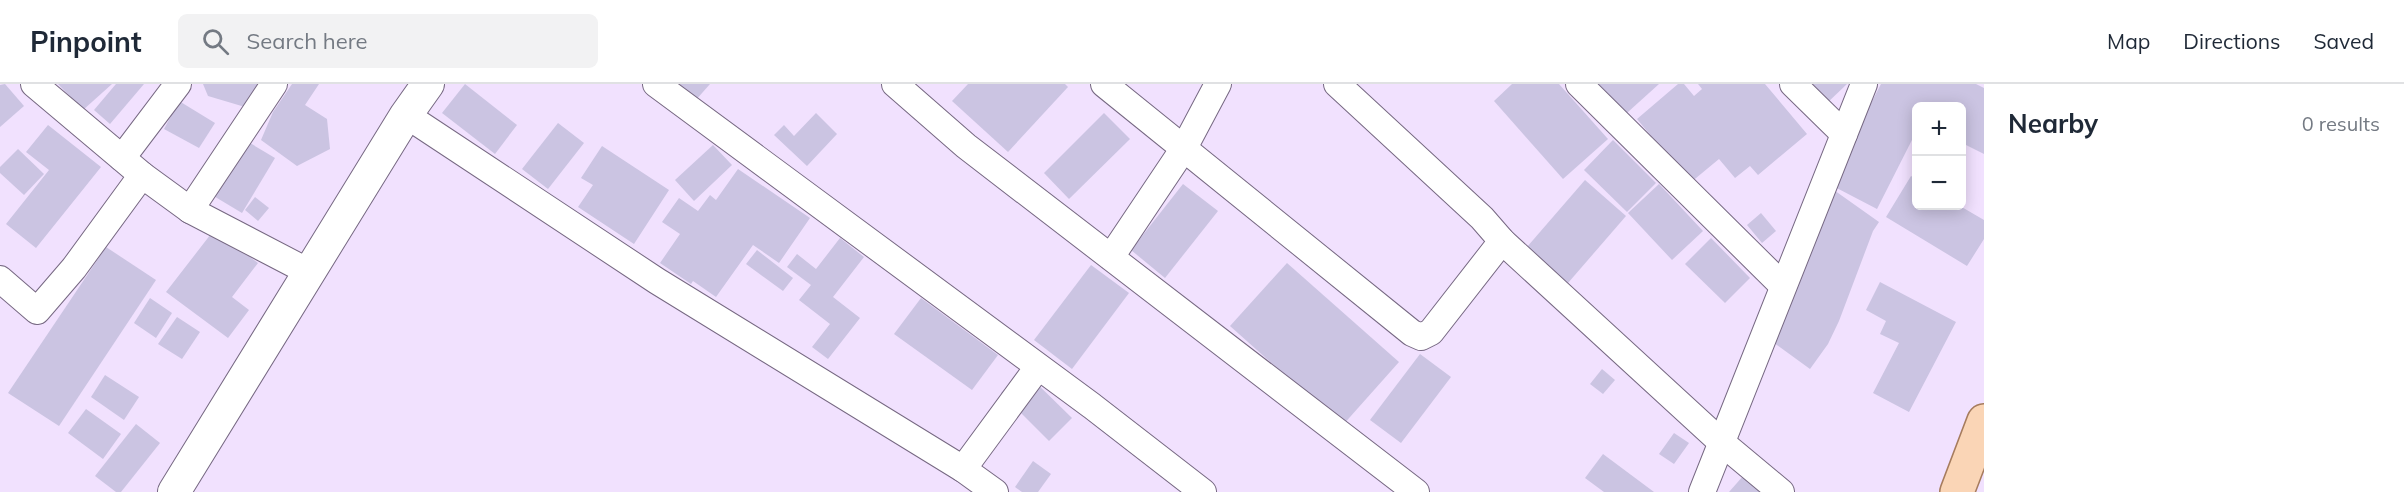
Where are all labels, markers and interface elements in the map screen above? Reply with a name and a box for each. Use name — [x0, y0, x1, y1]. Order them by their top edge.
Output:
search box — [178, 14, 598, 68]
text: Pinpoint — [30, 24, 142, 59]
icon: search — [199, 25, 232, 58]
text: Search here — [247, 27, 368, 55]
text: Map — [2107, 28, 2150, 54]
text: Directions — [2183, 28, 2280, 54]
text: Saved — [2313, 28, 2374, 54]
map controls — [1912, 102, 1966, 210]
button: + — [1912, 102, 1966, 156]
text: Nearby — [2008, 107, 2098, 140]
text: 0 results — [2302, 111, 2380, 136]
button: − — [1912, 156, 1966, 210]

